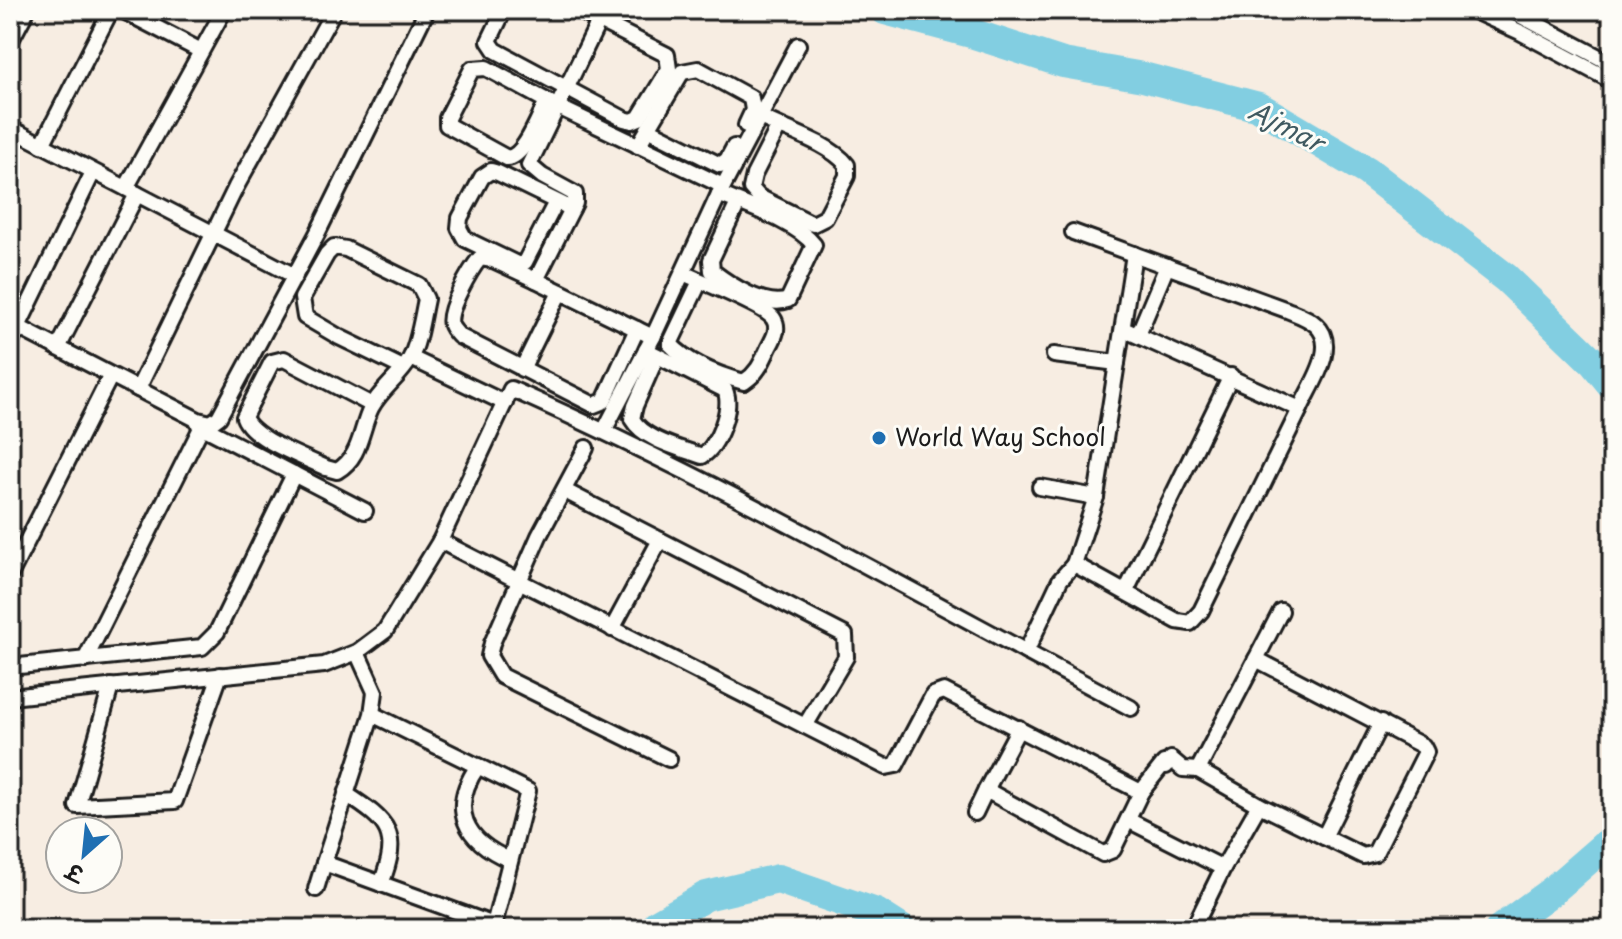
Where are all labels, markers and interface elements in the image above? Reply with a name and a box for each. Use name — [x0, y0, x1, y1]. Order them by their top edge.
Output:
water label: Ajmar — [1243, 90, 1334, 162]
place label: World Way School — [895, 418, 1106, 454]
marker: World Way School — [870, 429, 888, 447]
north arrow — [44, 815, 124, 895]
text: उ — [58, 855, 90, 893]

